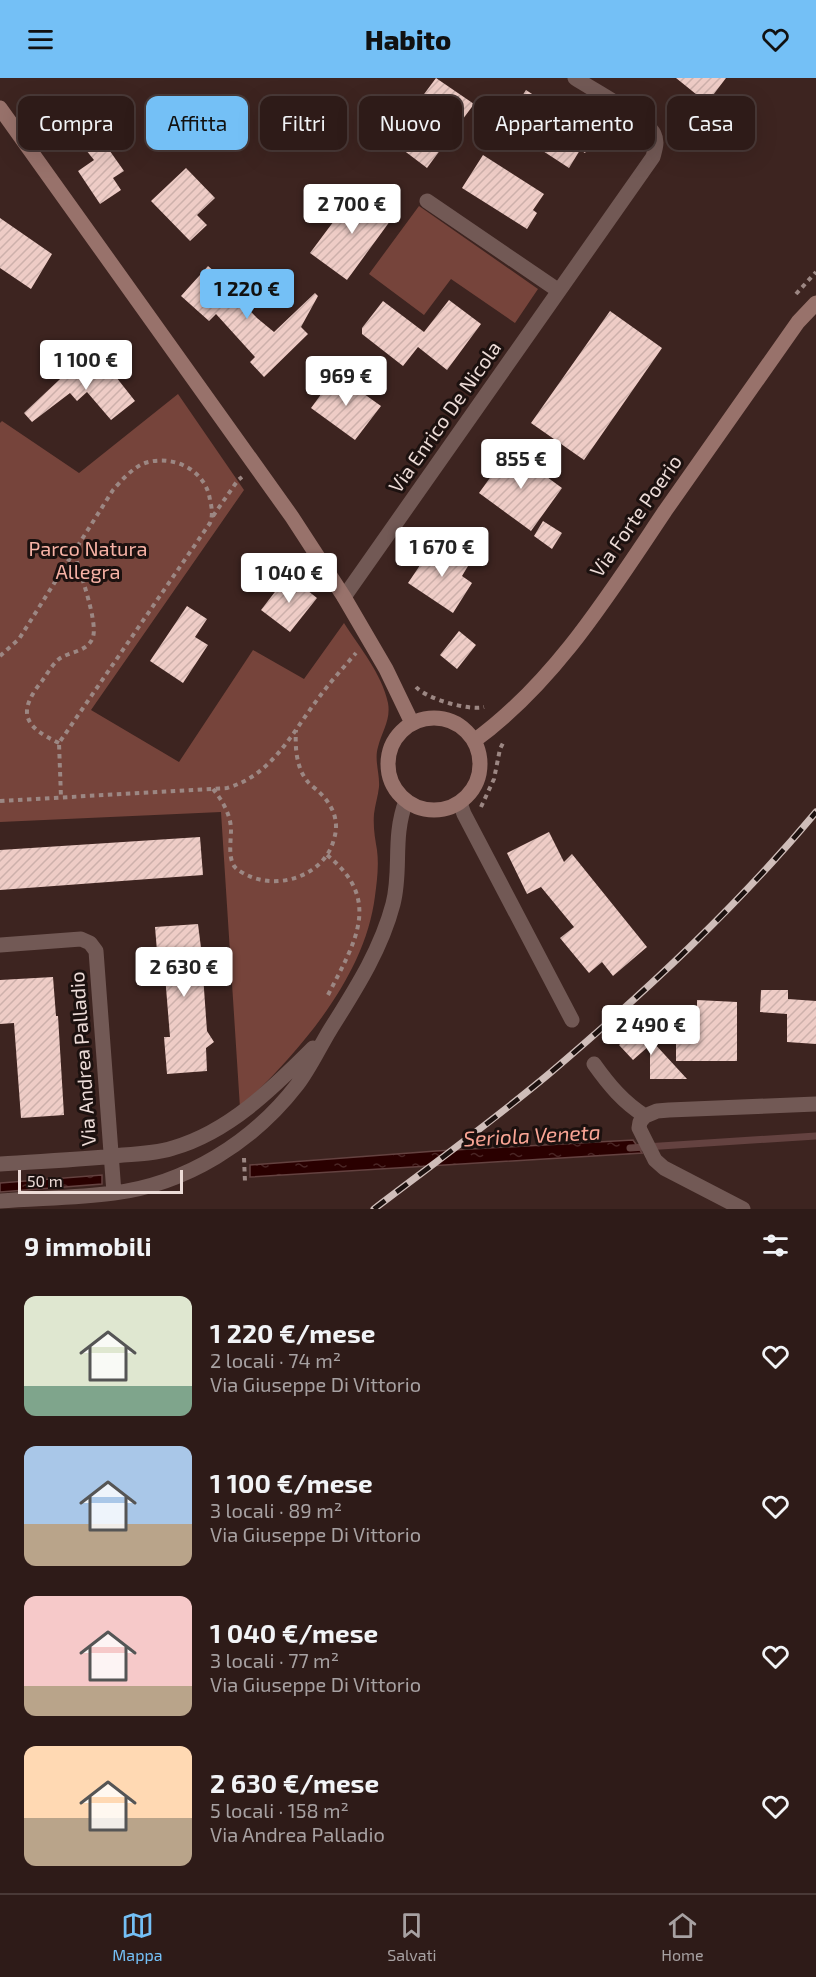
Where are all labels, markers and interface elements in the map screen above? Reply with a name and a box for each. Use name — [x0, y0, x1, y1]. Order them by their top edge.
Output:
icon: menu — [24, 23, 57, 56]
text: Habito — [365, 23, 451, 55]
icon: heart — [759, 23, 792, 56]
chip: Compra — [18, 96, 134, 150]
chip: Affitta — [146, 96, 248, 150]
chip: Filtri — [260, 96, 347, 150]
chip: Nuovo — [359, 96, 462, 150]
chip: Appartamento — [474, 96, 655, 150]
chip: Casa — [667, 96, 755, 150]
pin: 2 700 € — [297, 184, 407, 235]
text: 2 700 € — [318, 191, 386, 215]
pin: 1 220 € — [192, 269, 302, 320]
text: 1 220 € — [214, 276, 280, 300]
street label: Via Enrico De Nicola — [383, 336, 505, 497]
pin: 1 100 € — [31, 340, 141, 391]
text: 1 100 € — [54, 347, 118, 371]
pin: 969 € — [304, 356, 388, 407]
text: 969 € — [320, 363, 372, 387]
pin: 855 € — [479, 439, 563, 490]
text: 855 € — [495, 446, 547, 470]
street label: Via Forte Poerio — [584, 450, 686, 581]
pin: 1 670 € — [387, 527, 497, 578]
text: 1 670 € — [409, 534, 475, 558]
park label: Parco Natura Allegra — [29, 536, 148, 583]
pin: 1 040 € — [234, 553, 344, 604]
text: 1 040 € — [255, 560, 323, 584]
pin: 2 630 € — [129, 947, 239, 998]
text: 2 630 € — [150, 954, 218, 978]
street label: Via Andrea Palladio — [64, 971, 100, 1147]
pin: 2 490 € — [596, 1005, 706, 1056]
text: 2 490 € — [616, 1012, 686, 1036]
water label: Seriola Veneta — [463, 1118, 601, 1151]
scale bar — [18, 1167, 183, 1194]
text: 50 m — [27, 1171, 63, 1190]
icon: filters — [759, 1229, 792, 1262]
text: 9 immobili — [24, 1230, 152, 1261]
text: 1 220 €/mese — [210, 1317, 375, 1348]
icon: home — [72, 1320, 144, 1392]
icon: heart — [759, 1340, 792, 1373]
text: 2 locali · 74 m² — [210, 1348, 341, 1372]
text: Via Giuseppe Di Vittorio — [210, 1372, 421, 1396]
text: 1 100 €/mese — [210, 1467, 373, 1498]
icon: home — [72, 1470, 144, 1542]
icon: heart — [759, 1490, 792, 1523]
text: 3 locali · 89 m² — [210, 1498, 342, 1522]
text: Via Giuseppe Di Vittorio — [210, 1522, 421, 1546]
text: 1 040 €/mese — [210, 1617, 378, 1648]
icon: home — [72, 1620, 144, 1692]
icon: heart — [759, 1640, 792, 1673]
text: 3 locali · 77 m² — [210, 1648, 339, 1672]
text: Via Giuseppe Di Vittorio — [210, 1672, 421, 1696]
text: 2 630 €/mese — [210, 1767, 379, 1798]
icon: home — [72, 1770, 144, 1842]
icon: heart — [759, 1790, 792, 1823]
text: 5 locali · 158 m² — [210, 1798, 349, 1822]
text: Via Andrea Palladio — [210, 1822, 385, 1846]
tab: Mappa — [112, 1909, 163, 1964]
tab: Salvati — [387, 1909, 437, 1964]
tab: Home — [661, 1909, 704, 1964]

